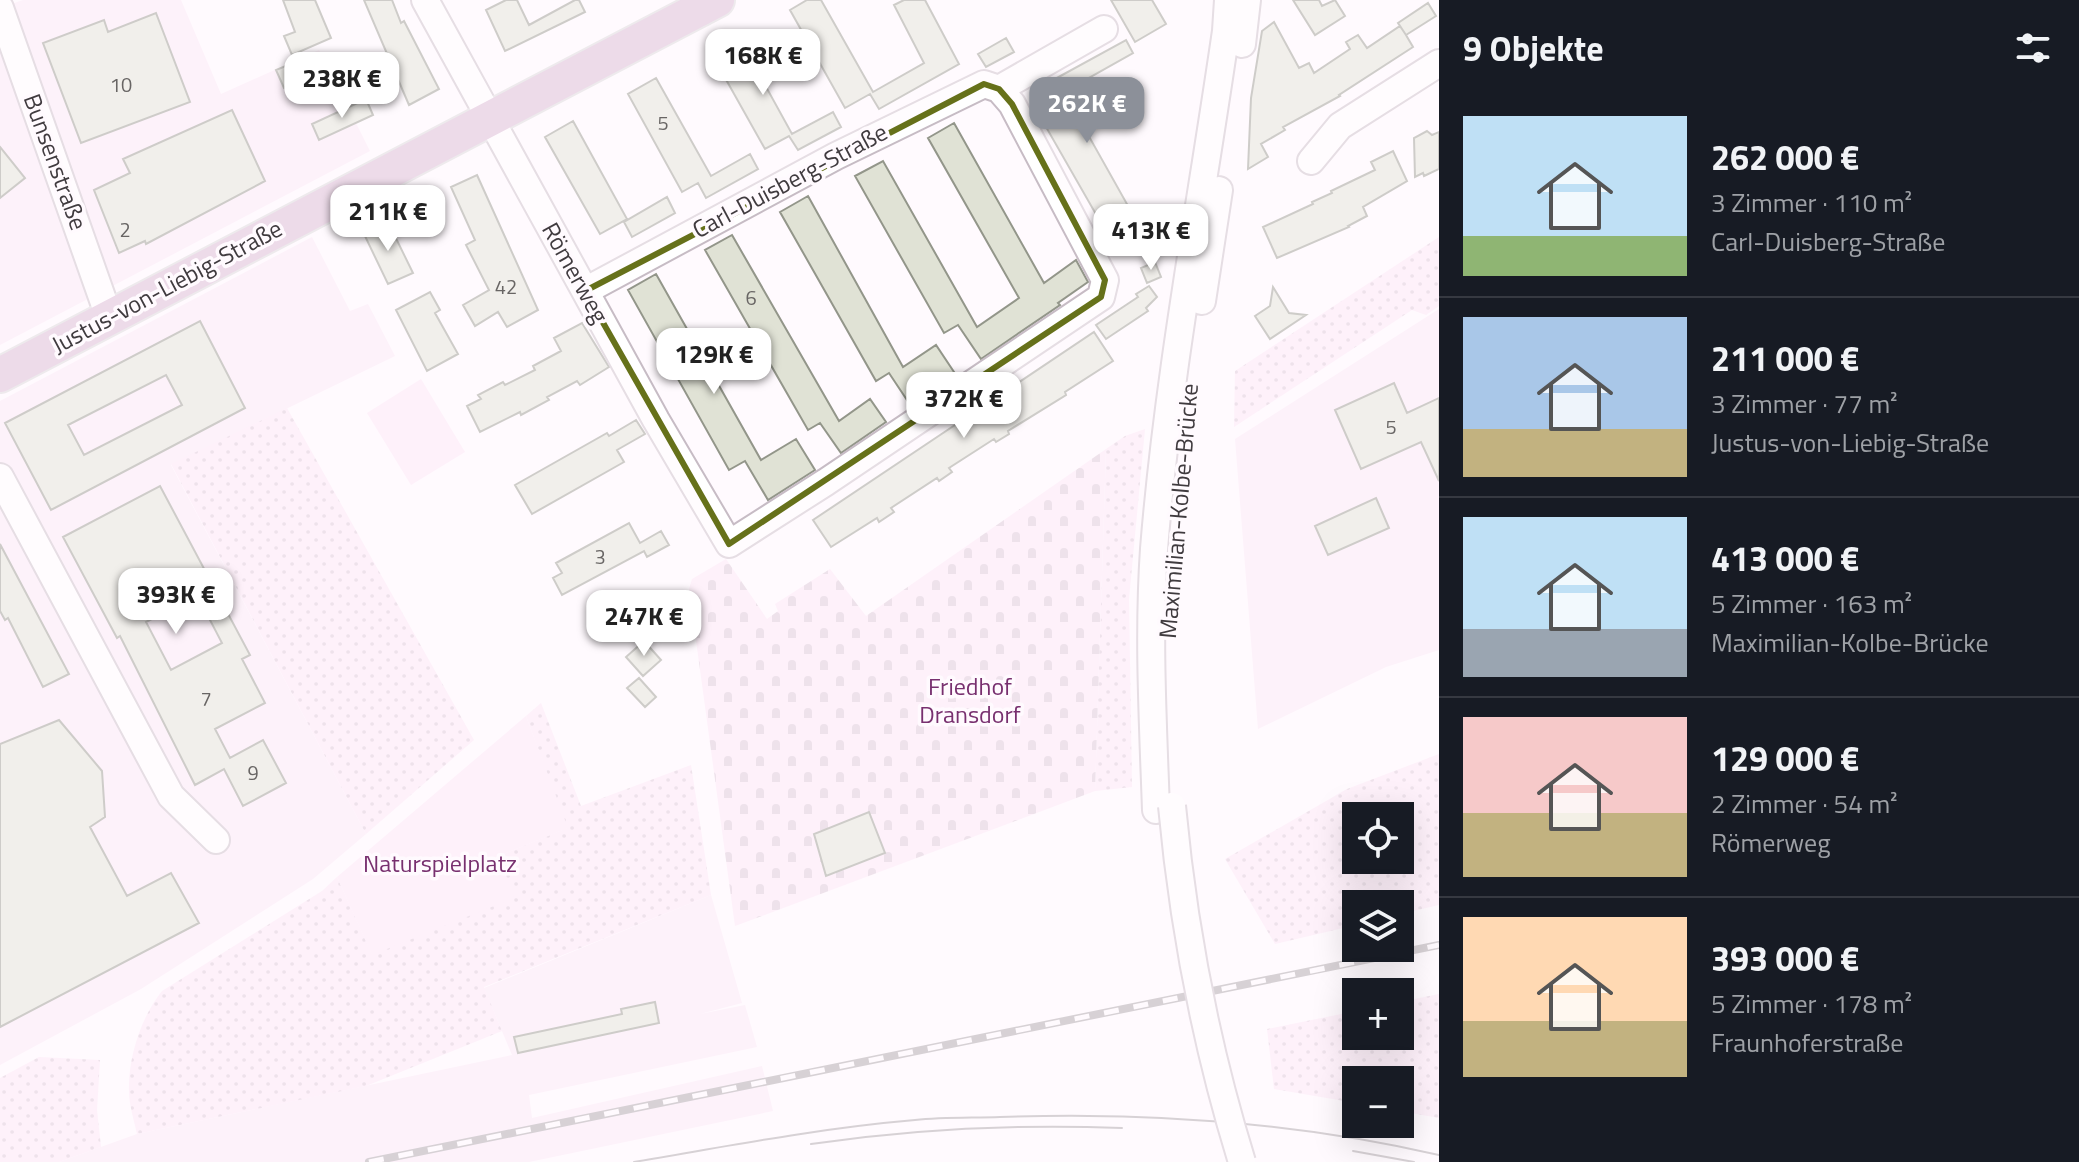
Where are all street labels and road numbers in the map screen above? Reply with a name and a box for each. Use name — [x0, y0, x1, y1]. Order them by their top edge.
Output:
street label: Bunsenstraße — [15, 89, 97, 235]
street label: Carl-Duisberg-Straße — [686, 113, 893, 247]
street label: Justus-von-Liebig-Straße — [45, 210, 288, 362]
street label: Römerweg — [533, 216, 618, 330]
street label: Maximilian-Kolbe-Brücke — [1149, 382, 1207, 640]

